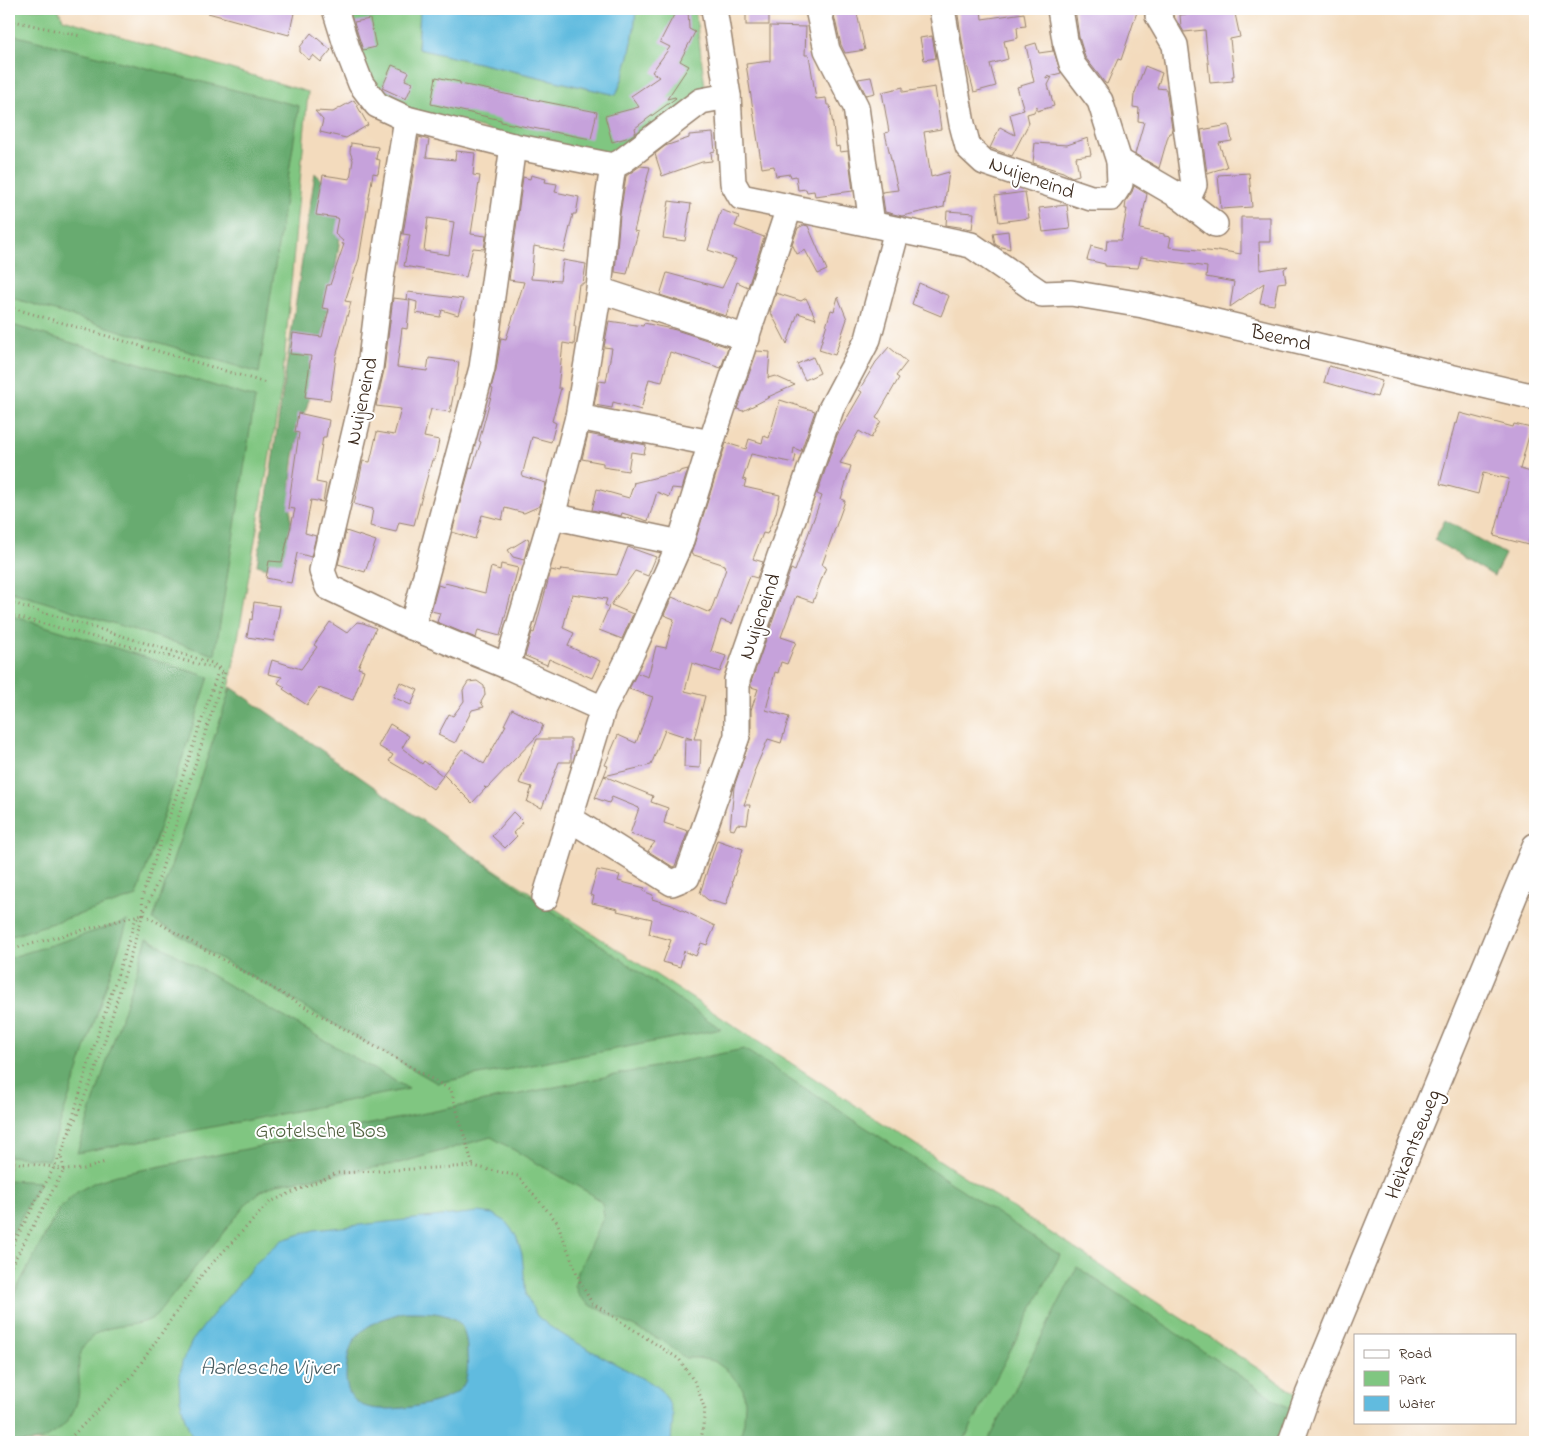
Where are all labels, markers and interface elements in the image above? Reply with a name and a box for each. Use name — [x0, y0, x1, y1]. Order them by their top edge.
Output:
street label: Nuijeneind — [984, 150, 1079, 208]
street label: Beemd — [1246, 317, 1314, 360]
street label: Nuijeneind — [339, 354, 387, 448]
street label: Nuijeneind — [732, 569, 790, 664]
street label: Heikantseweg — [1378, 1085, 1451, 1205]
park label: Grotelsche Bos — [256, 1117, 386, 1147]
legend — [1354, 1334, 1516, 1424]
text: Road — [1399, 1343, 1432, 1365]
water label: Aarlesche Vijver — [200, 1353, 341, 1385]
text: Park — [1399, 1369, 1427, 1391]
text: Water — [1399, 1393, 1435, 1415]

